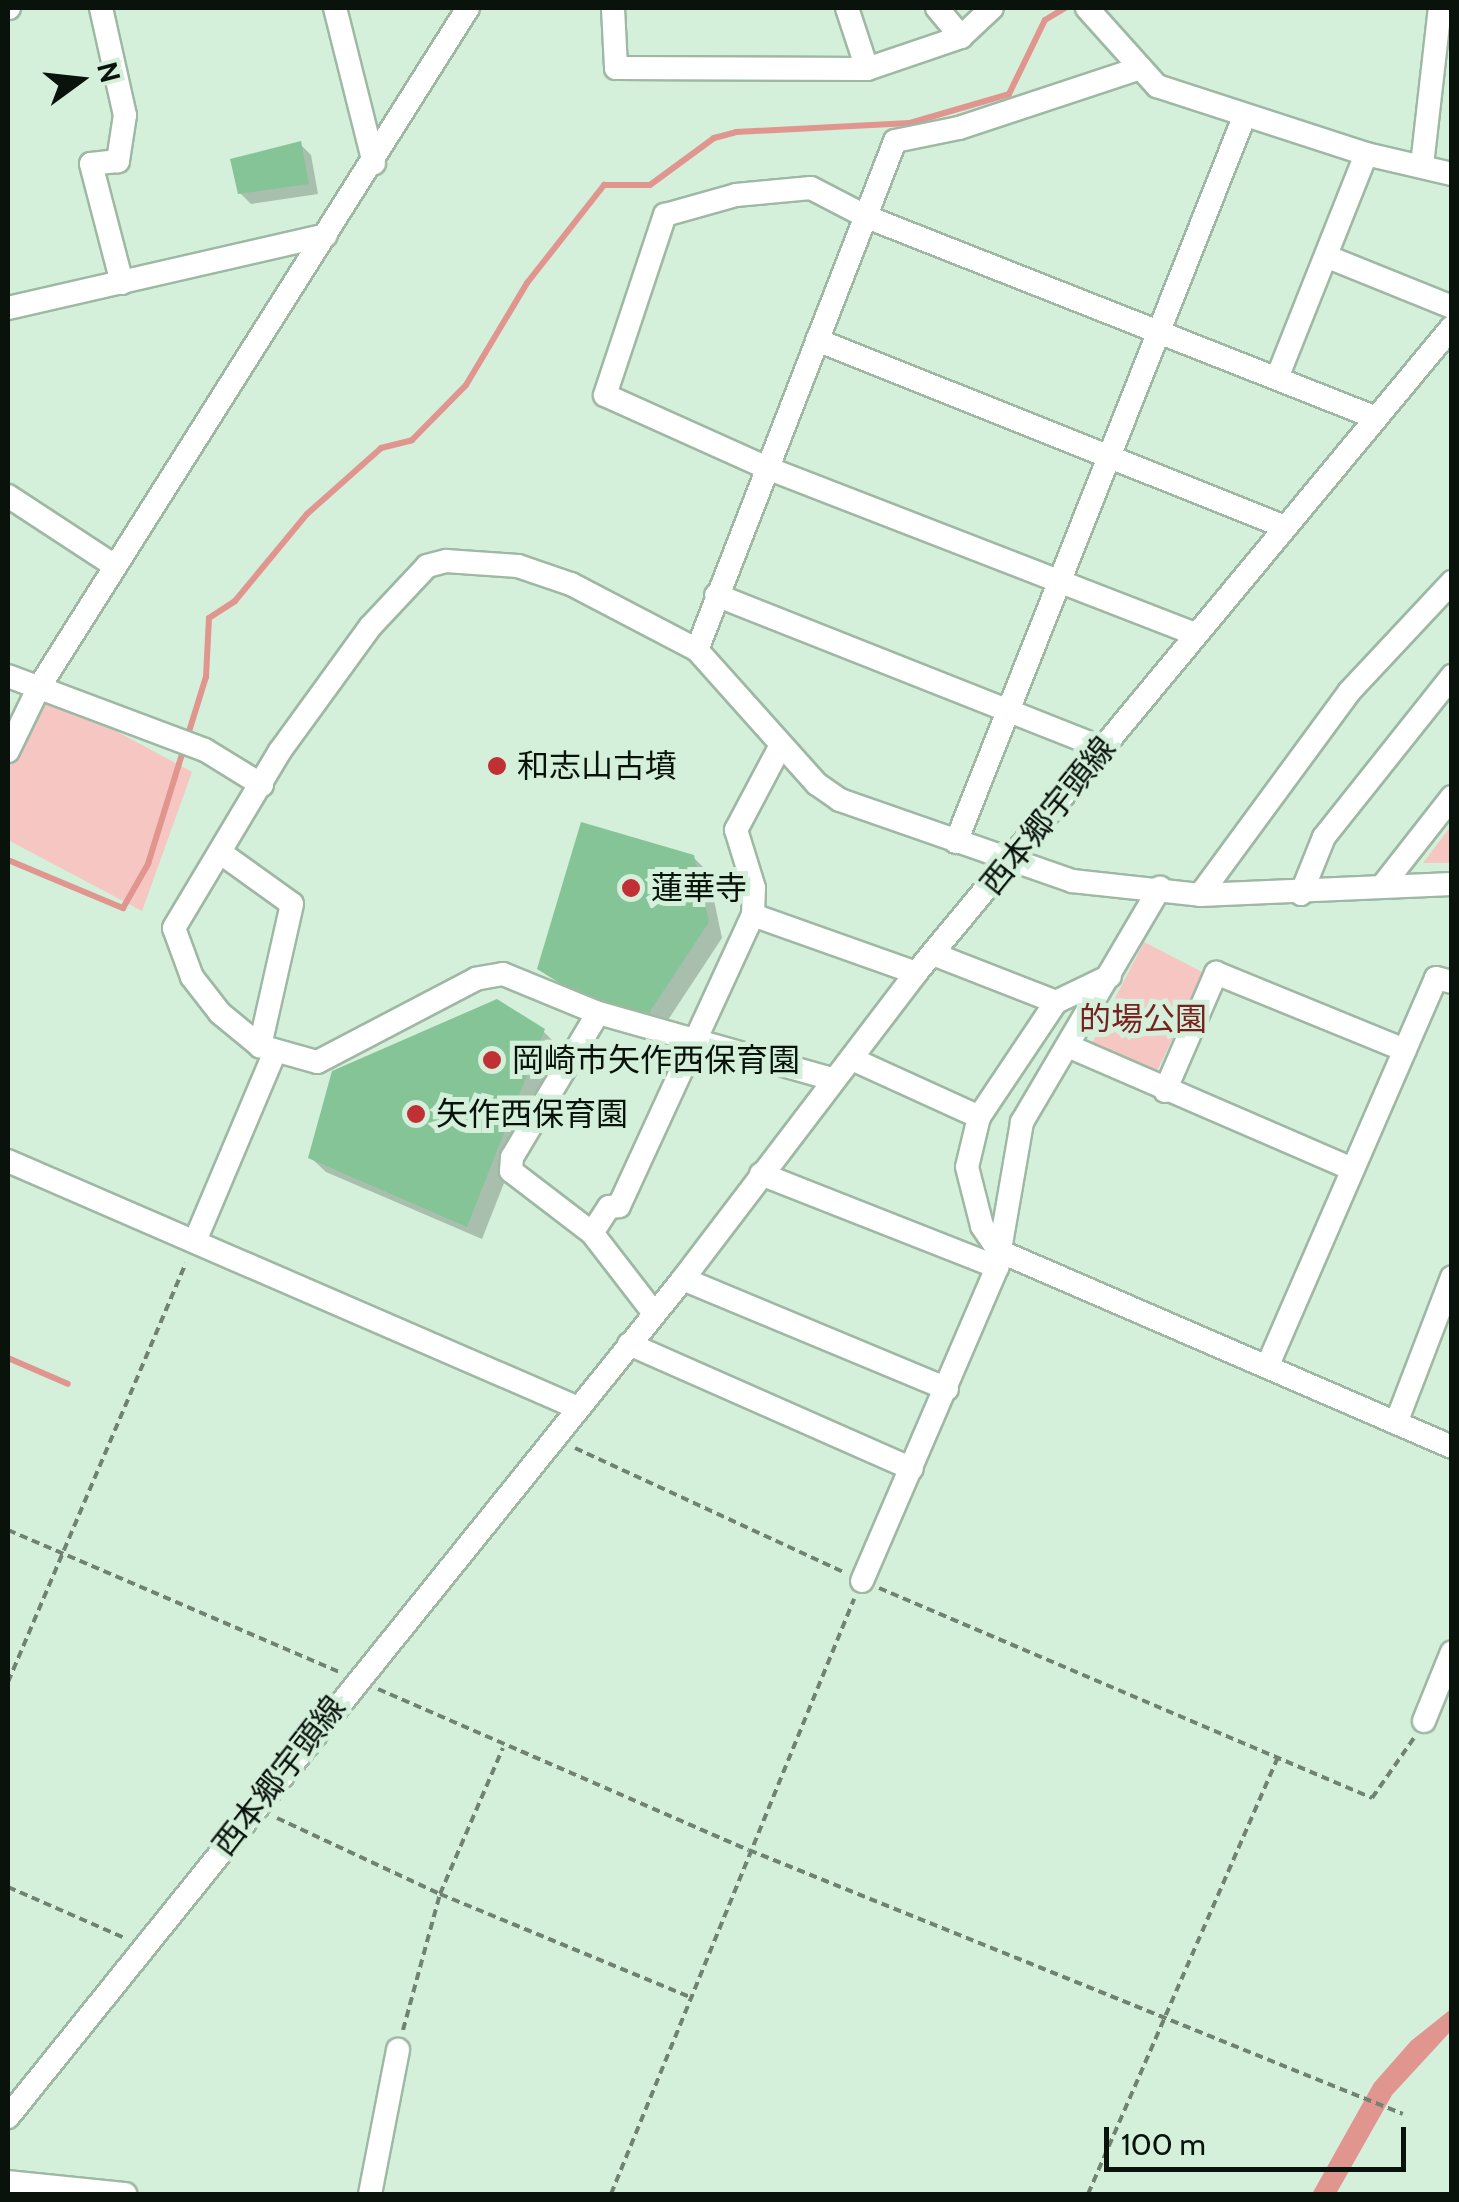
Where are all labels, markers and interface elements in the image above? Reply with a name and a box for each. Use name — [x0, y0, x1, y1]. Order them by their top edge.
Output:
north arrow — [30, 30, 130, 130]
text: N — [90, 58, 128, 86]
street label: 西本郷宇頭線 — [973, 729, 1123, 903]
place label: 和志山古墳 — [517, 747, 677, 785]
marker: 和志山古墳 — [486, 755, 508, 777]
place label: 蓮華寺 — [651, 869, 747, 907]
marker: 蓮華寺 — [620, 877, 642, 899]
park label: 的場公園 — [1079, 1000, 1207, 1038]
place label: 岡崎市矢作西保育園 — [512, 1041, 800, 1079]
marker: 岡崎市矢作西保育園 — [481, 1049, 503, 1071]
place label: 矢作西保育園 — [436, 1095, 628, 1133]
marker: 矢作西保育園 — [405, 1103, 427, 1125]
street label: 西本郷宇頭線 — [205, 1689, 353, 1863]
scale bar — [1109, 2107, 1412, 2169]
text: 100 m — [1121, 2126, 1206, 2163]

